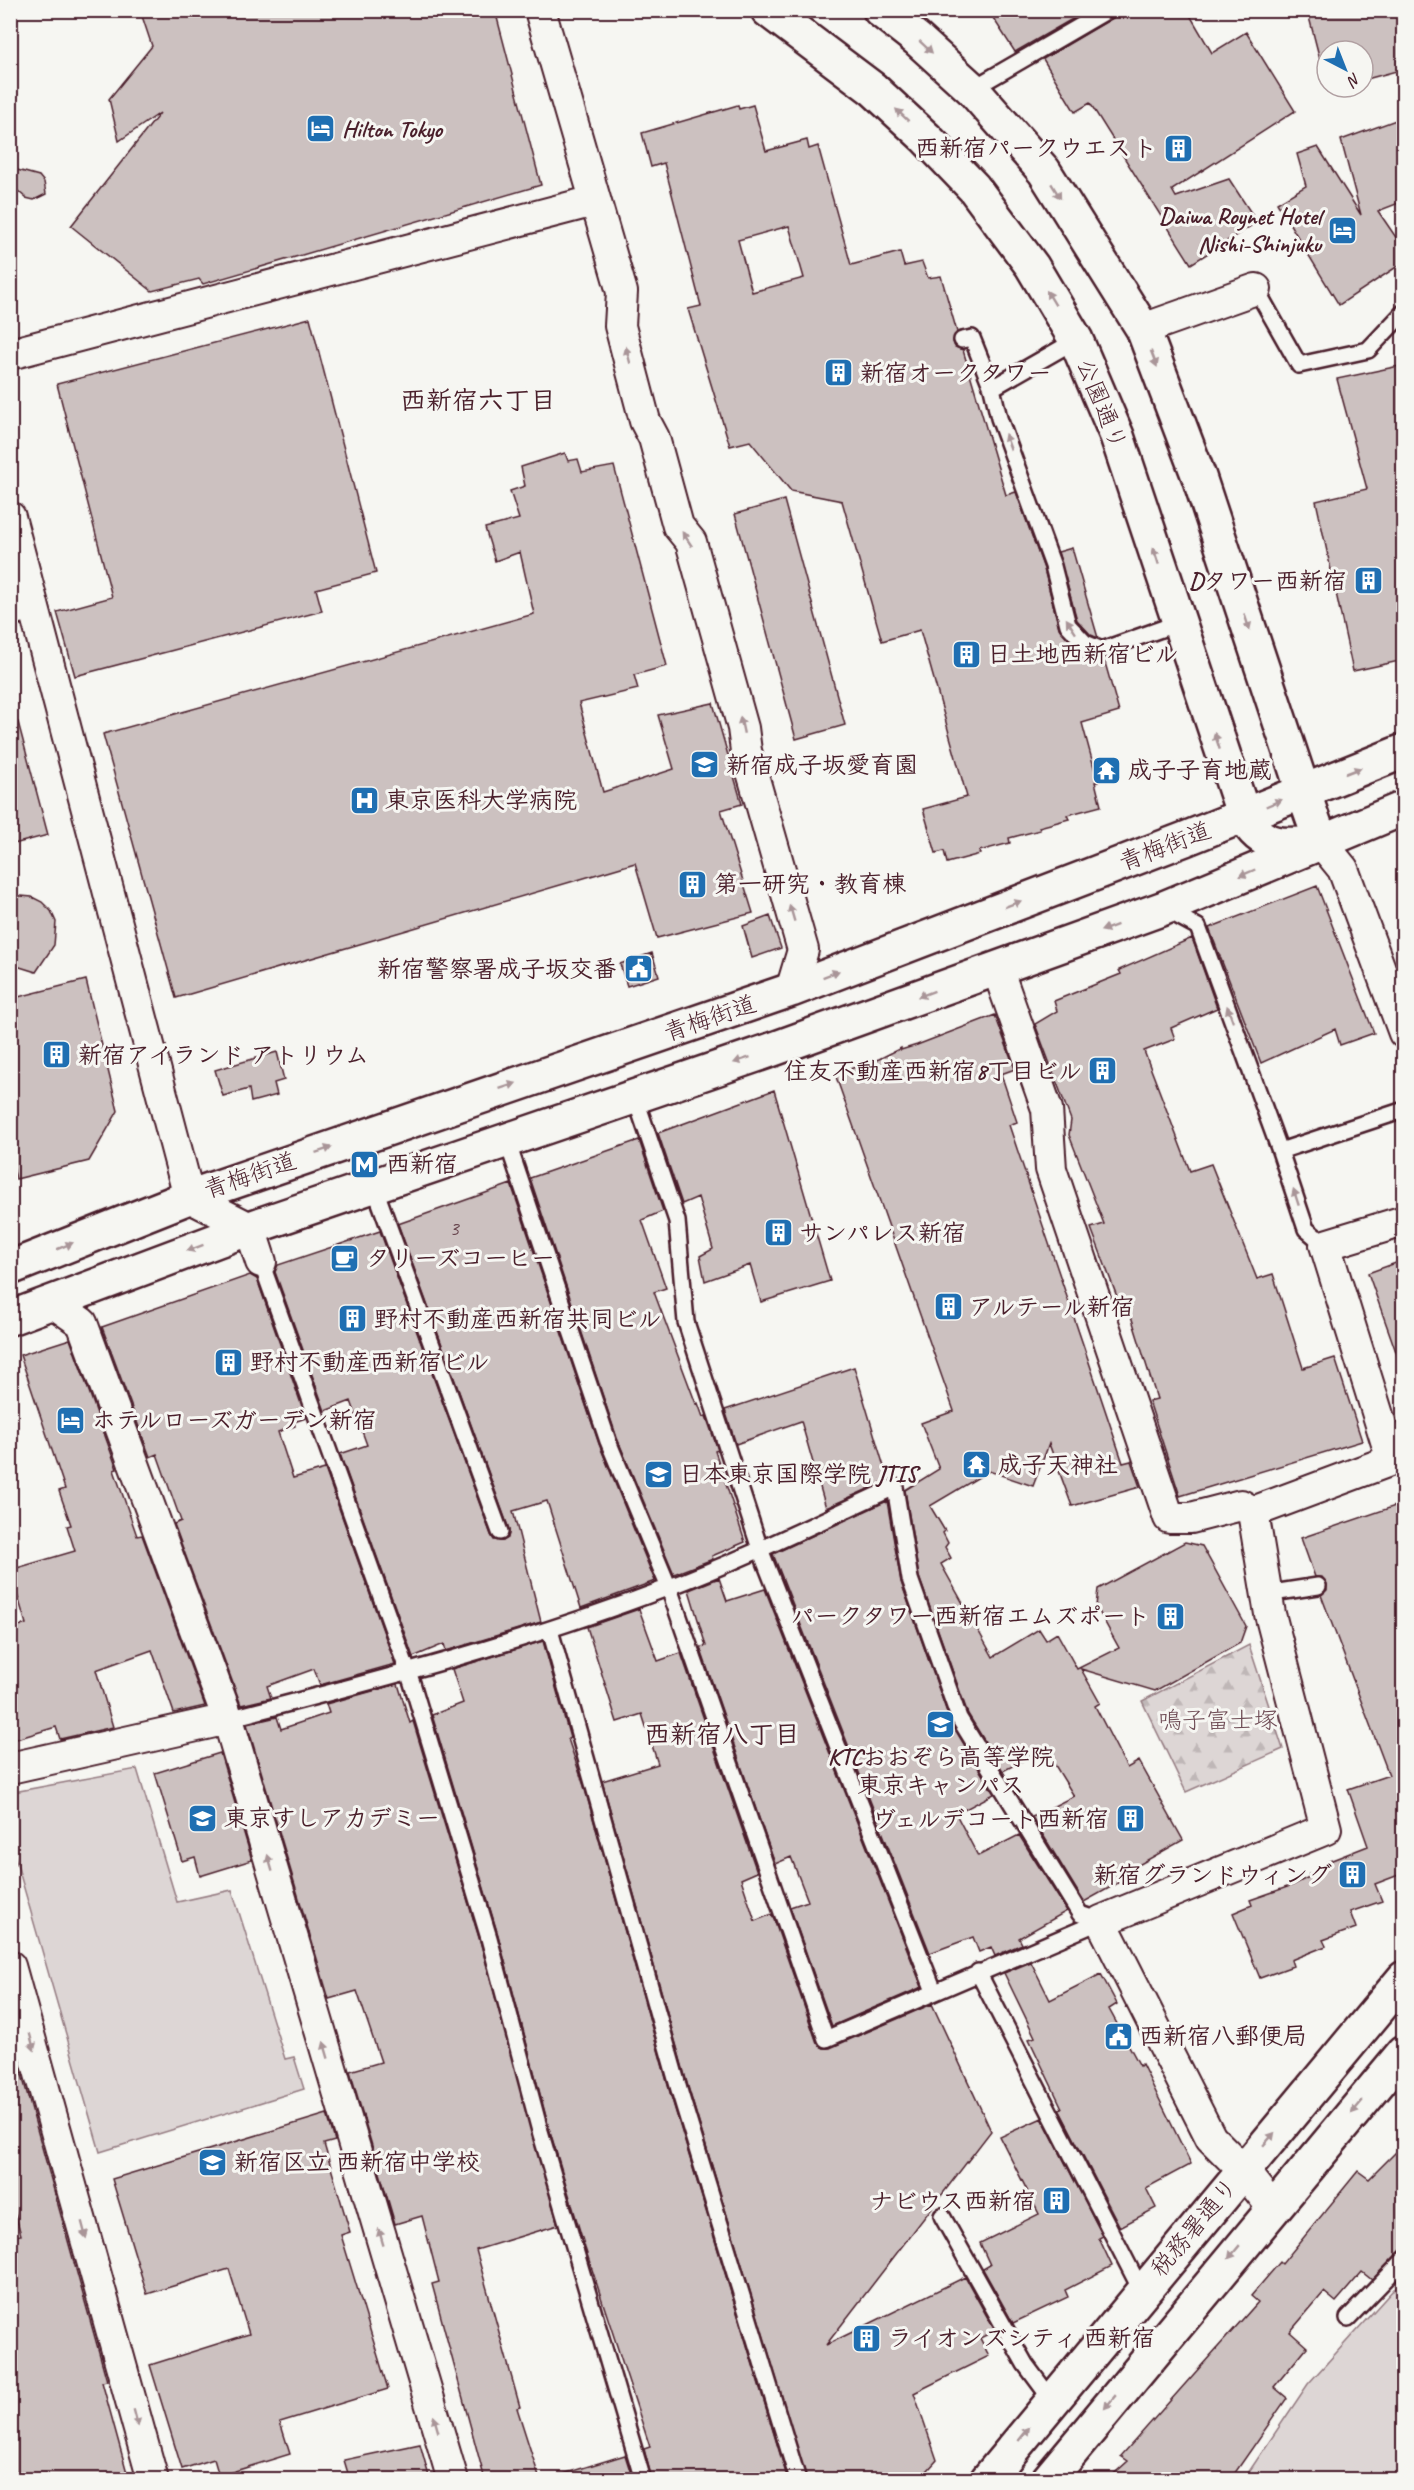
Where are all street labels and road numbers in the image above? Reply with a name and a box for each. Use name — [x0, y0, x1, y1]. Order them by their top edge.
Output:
street label: 公園通り — [1070, 354, 1134, 454]
street label: 青梅街道 — [1115, 815, 1215, 877]
street label: 青梅街道 — [660, 988, 760, 1048]
street label: 青梅街道 — [200, 1145, 300, 1205]
street label: 税務署通り — [1144, 2171, 1244, 2283]

